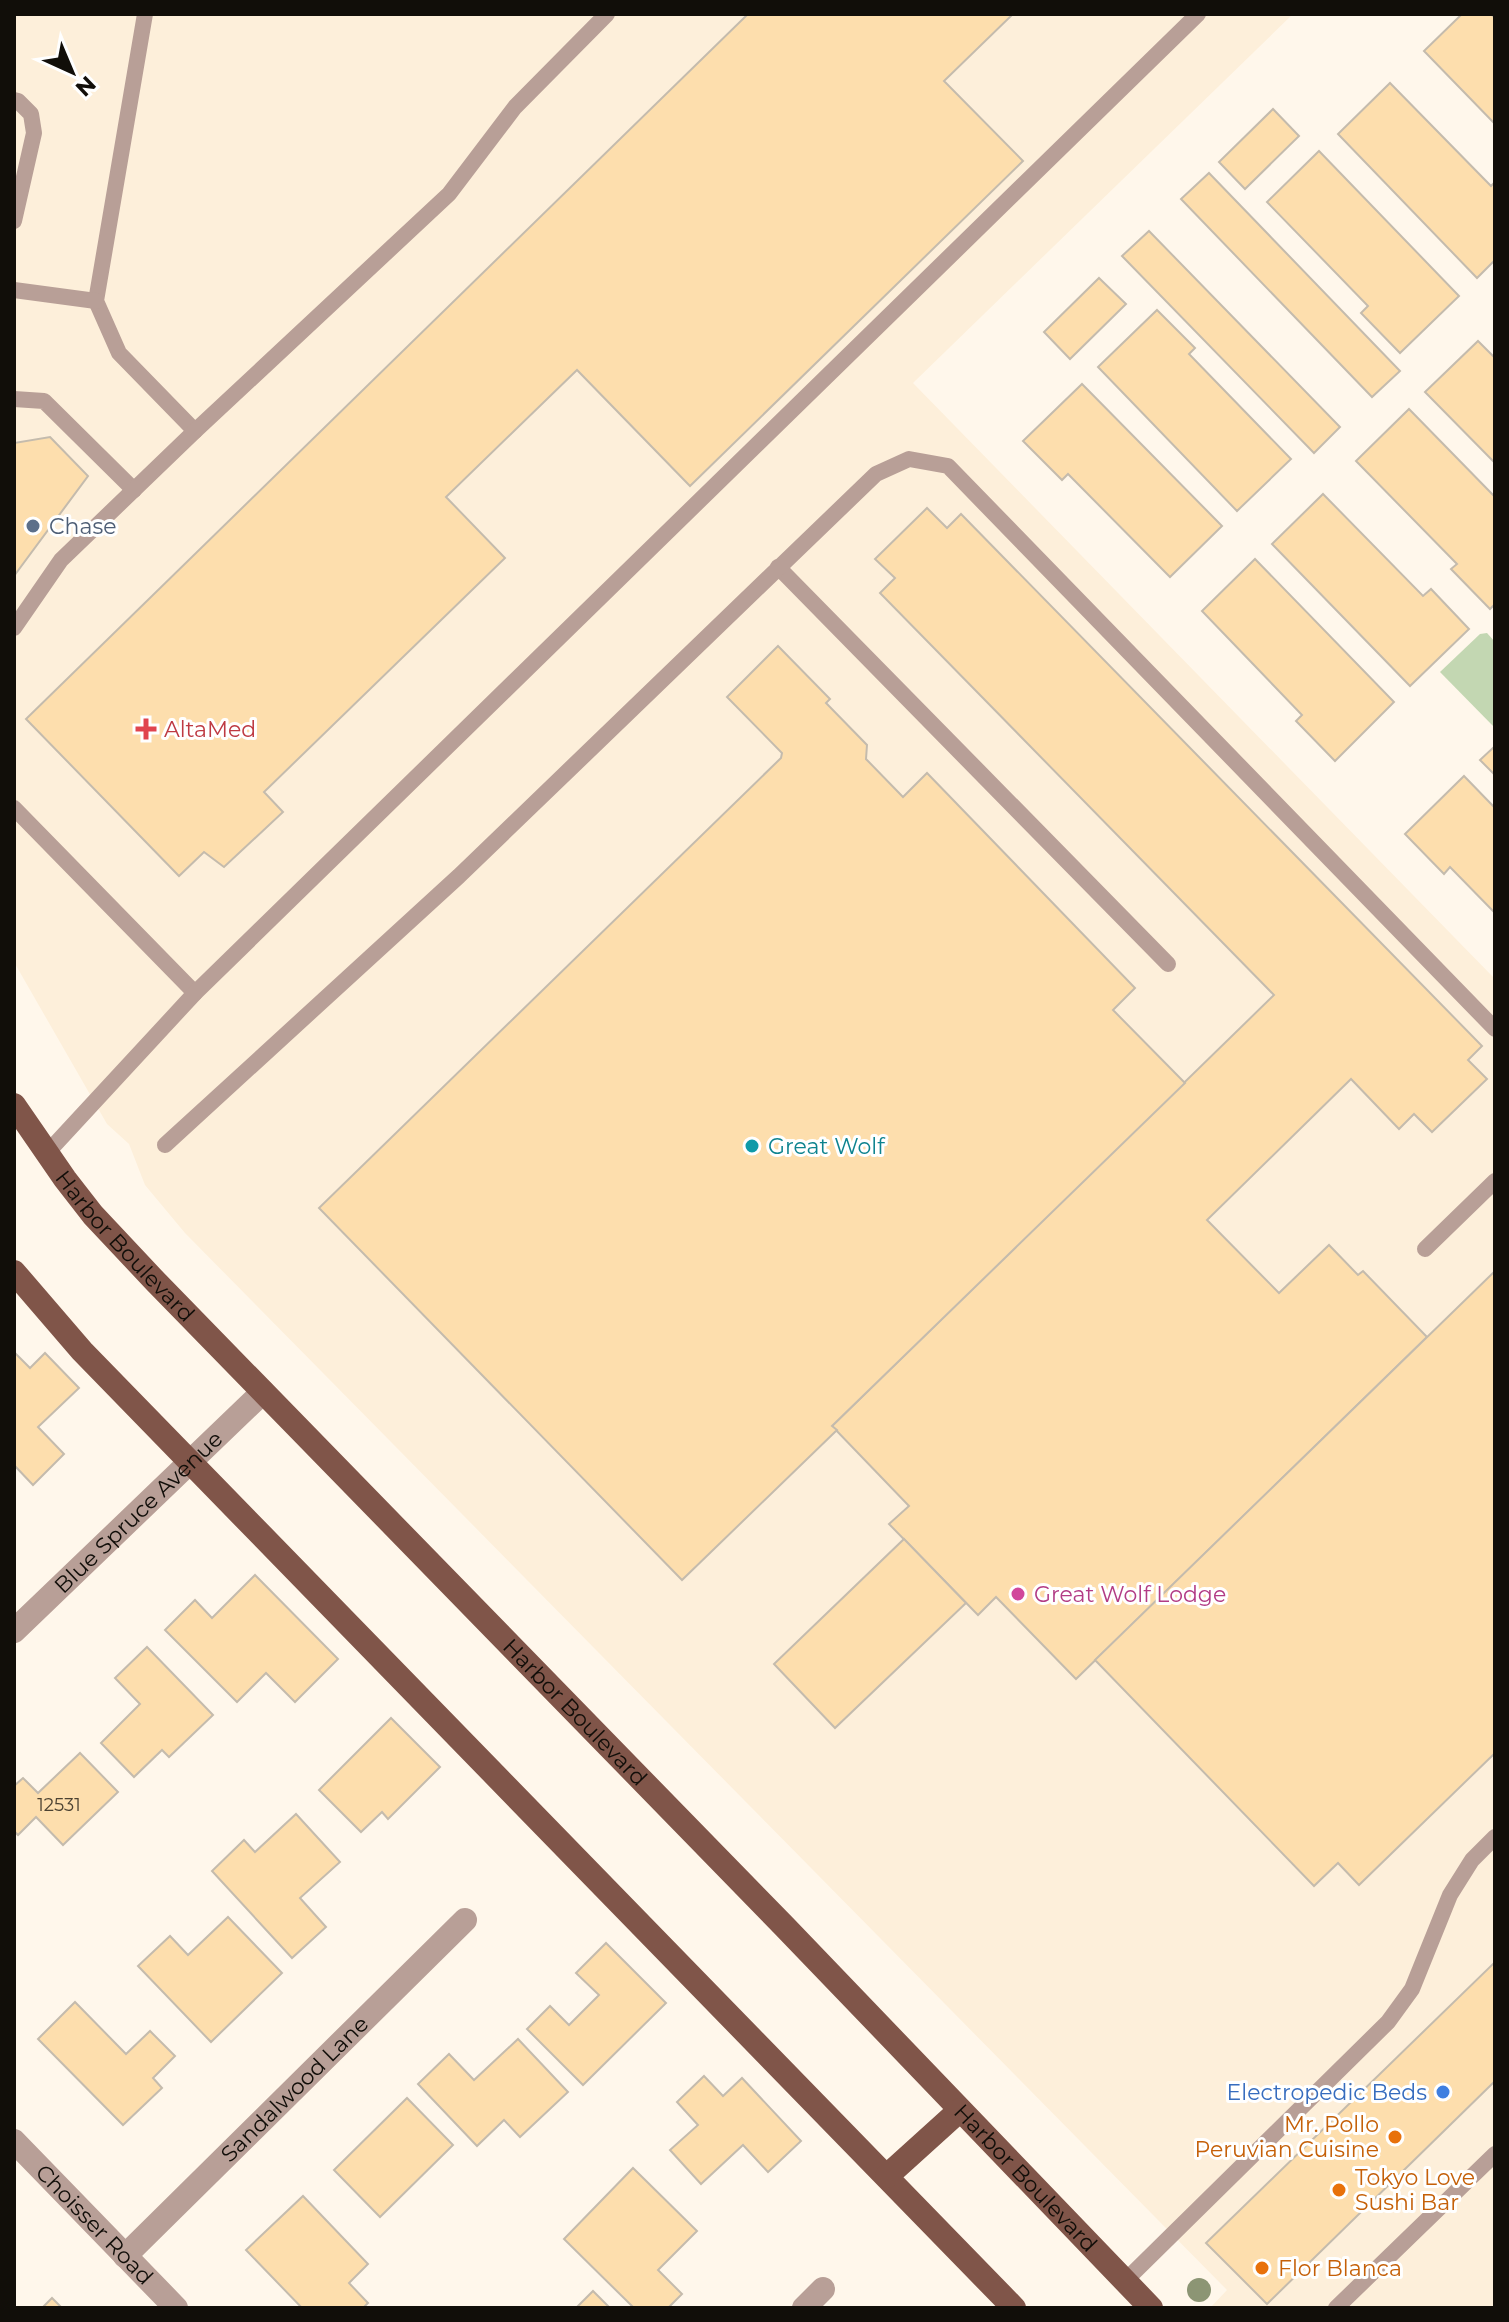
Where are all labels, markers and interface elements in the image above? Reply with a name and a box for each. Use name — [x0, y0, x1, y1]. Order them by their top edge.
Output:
north arrow — [32, 32, 112, 112]
text: N — [70, 70, 101, 102]
place label: Chase — [49, 513, 116, 540]
marker: Chase — [24, 517, 42, 535]
place label: AltaMed — [164, 716, 256, 743]
marker: AltaMed — [135, 718, 157, 740]
place label: Great Wolf — [768, 1133, 886, 1160]
marker: Great Wolf — [743, 1137, 761, 1155]
street label: Harbor Boulevard — [49, 1165, 200, 1328]
street label: Blue Spruce Avenue — [49, 1425, 228, 1599]
place label: Great Wolf Lodge — [1034, 1581, 1226, 1608]
marker: Great Wolf Lodge — [1009, 1585, 1027, 1603]
street label: Harbor Boulevard — [497, 1633, 653, 1792]
house number: 12531 — [37, 1794, 81, 1816]
street label: Sandalwood Lane — [215, 2010, 374, 2168]
place label: Electropedic Beds — [1227, 2079, 1427, 2106]
marker: Electropedic Beds — [1434, 2083, 1452, 2101]
street label: Harbor Boulevard — [948, 2098, 1103, 2258]
place label: Mr. Pollo Peruvian Cuisine — [1194, 2111, 1379, 2163]
marker: Mr. Pollo Peruvian Cuisine — [1386, 2128, 1404, 2146]
street label: Choisser Road — [30, 2159, 159, 2290]
place label: Tokyo Love Sushi Bar — [1355, 2164, 1475, 2216]
marker: Tokyo Love Sushi Bar — [1330, 2181, 1348, 2199]
place label: Flor Blanca — [1278, 2255, 1402, 2282]
marker: Flor Blanca — [1253, 2259, 1271, 2277]

